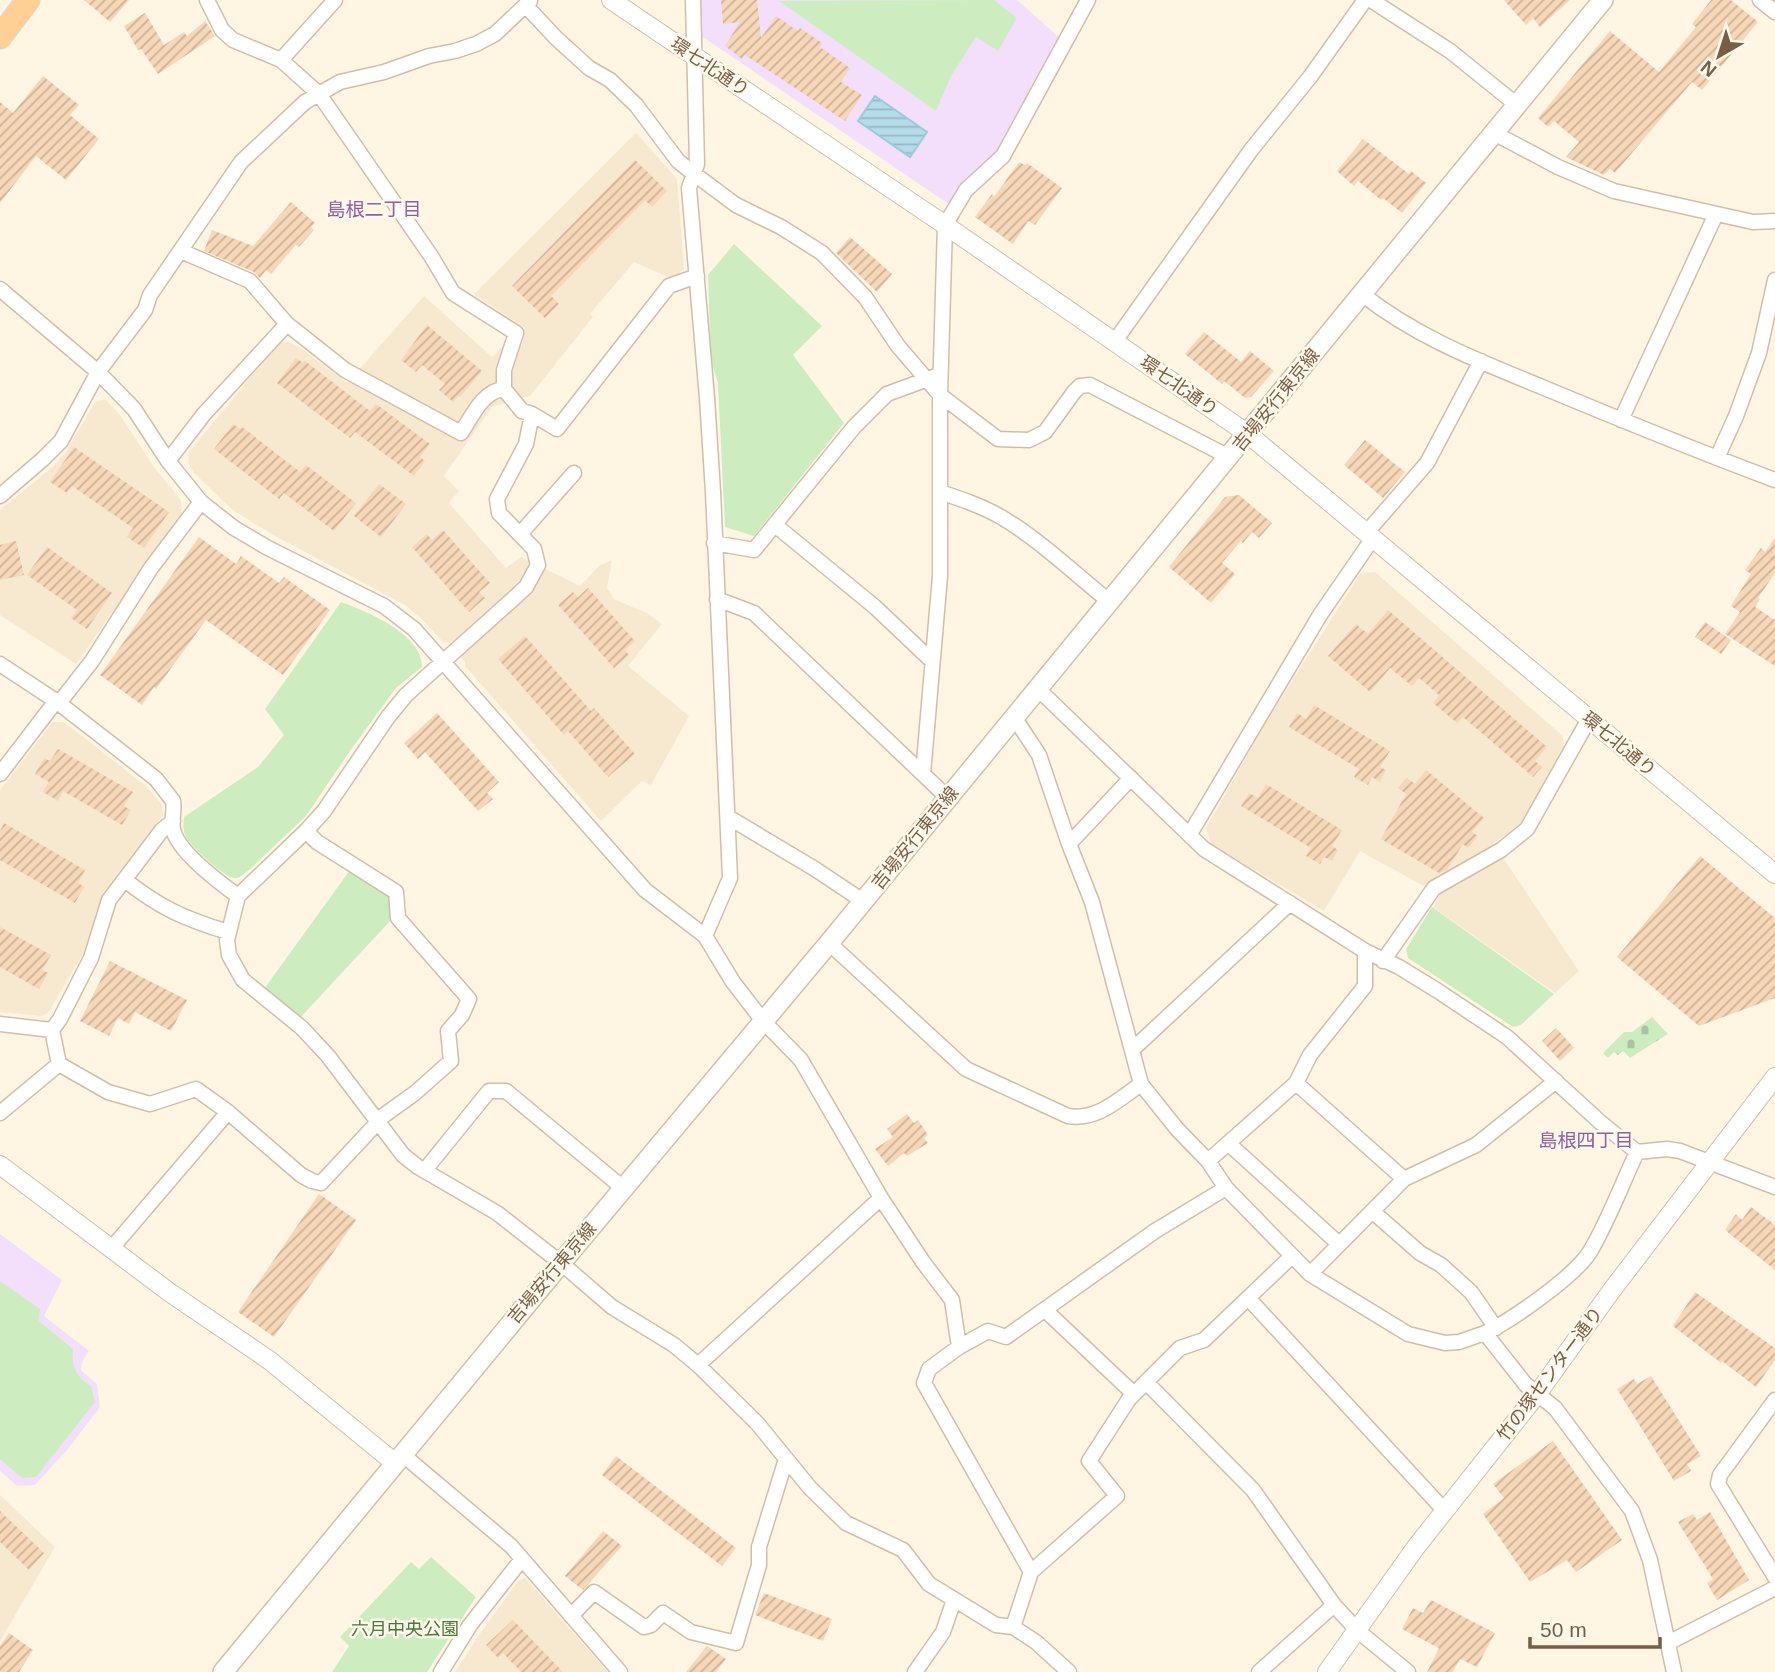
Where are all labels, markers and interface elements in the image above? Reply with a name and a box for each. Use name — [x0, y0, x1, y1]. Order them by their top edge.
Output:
north arrow — [1684, 21, 1754, 91]
street label: 環七北通り — [667, 34, 753, 100]
text: N — [1697, 56, 1721, 81]
district label: 島根二丁目 — [326, 199, 422, 220]
street label: 吉場安行東京線 — [1229, 345, 1323, 455]
street label: 環七北通り — [1136, 352, 1222, 420]
street label: 環七北通り — [1578, 707, 1660, 781]
street label: 吉場安行東京線 — [868, 783, 962, 893]
district label: 島根四丁目 — [1538, 1130, 1634, 1151]
street label: 吉場安行東京線 — [504, 1218, 600, 1328]
street label: 竹の塚センター通り — [1493, 1303, 1607, 1445]
scale bar — [1530, 1606, 1660, 1650]
text: 50 m — [1540, 1618, 1587, 1641]
park label: 六月中央公園 — [351, 1619, 459, 1639]

